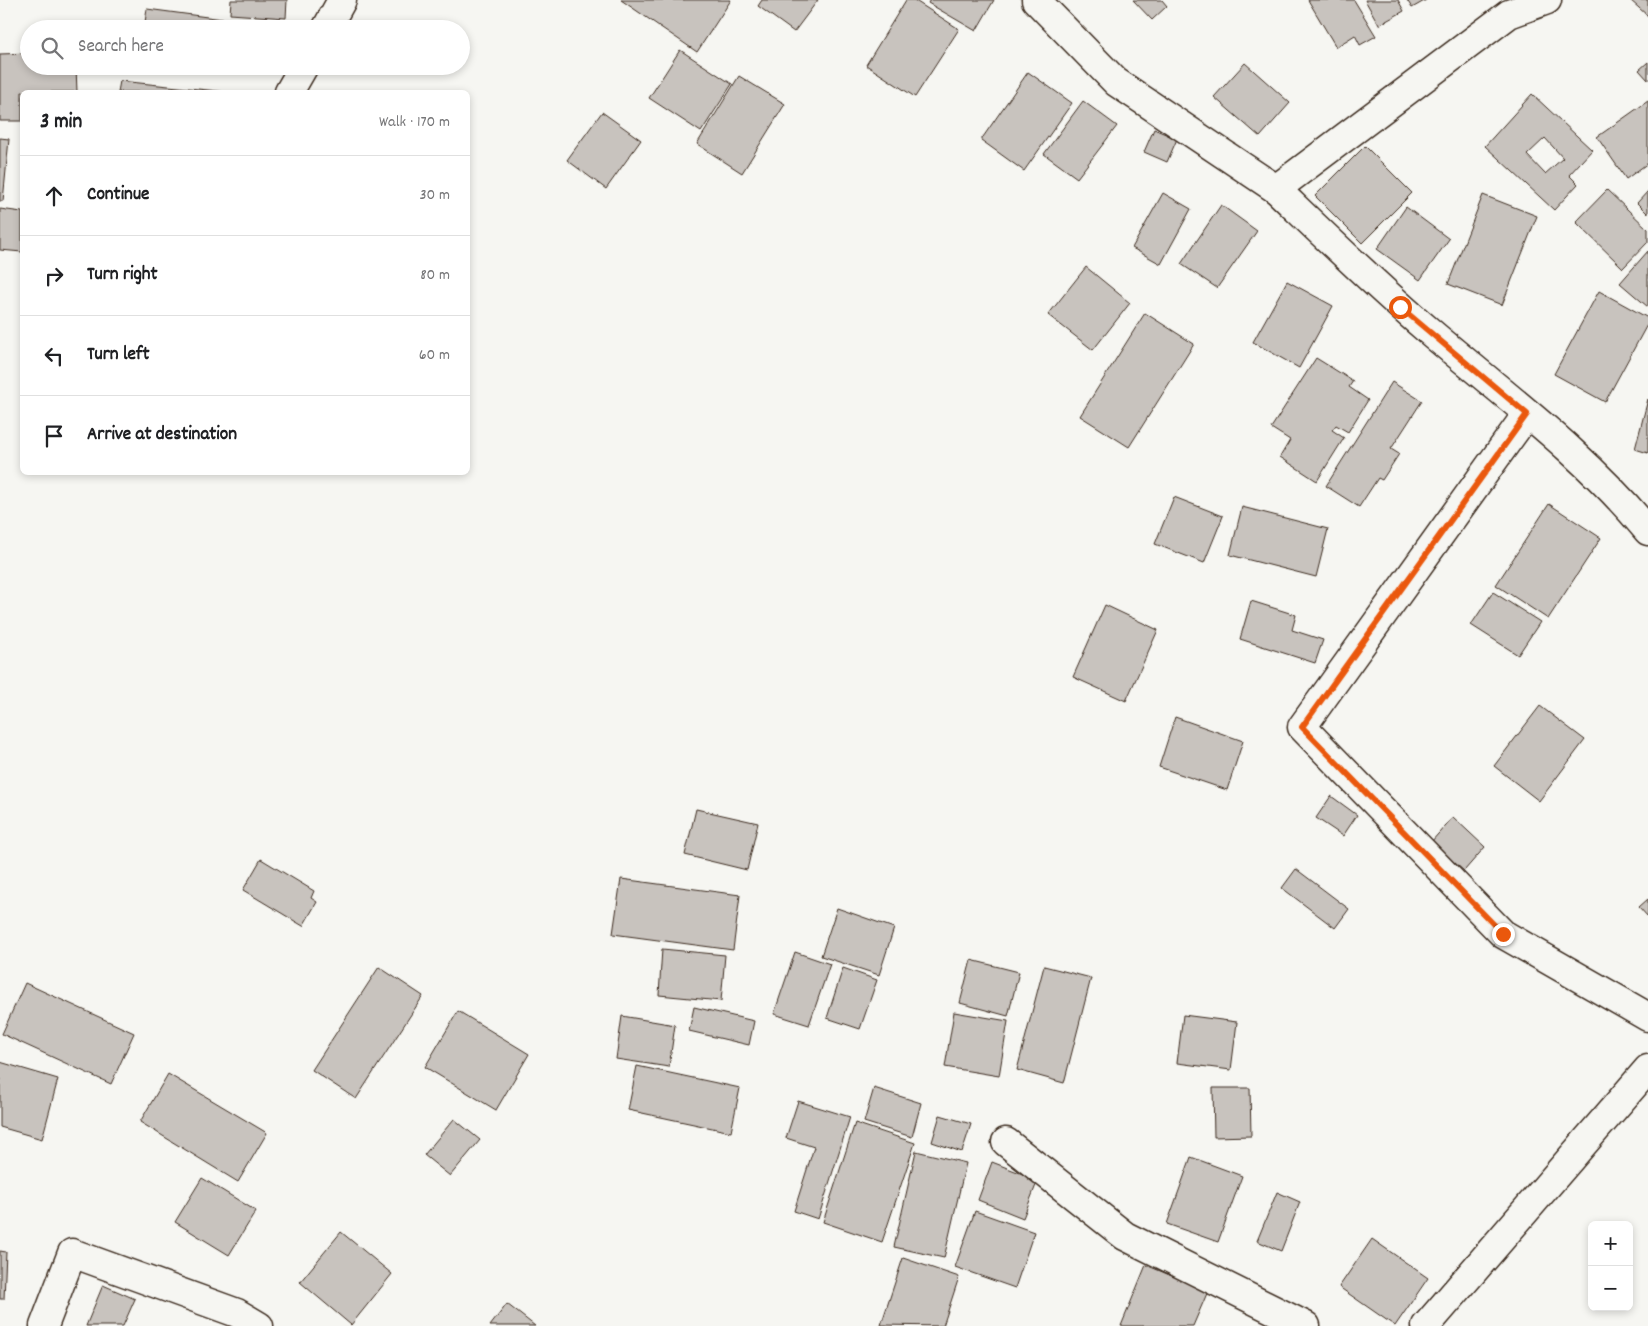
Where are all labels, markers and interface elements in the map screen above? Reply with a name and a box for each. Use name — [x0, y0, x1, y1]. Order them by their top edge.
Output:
search box — [20, 20, 470, 75]
icon: search — [38, 34, 66, 62]
text: Search here — [78, 34, 164, 61]
text: 3 min — [40, 108, 82, 138]
text: Walk · 170 m — [379, 111, 450, 134]
icon: ahead — [40, 182, 68, 210]
text: Continue — [87, 182, 149, 209]
text: 30 m — [420, 184, 450, 207]
icon: right — [40, 262, 68, 290]
text: Turn right — [87, 262, 158, 289]
text: 80 m — [420, 264, 450, 287]
route start — [1389, 296, 1412, 319]
icon: left — [40, 342, 68, 370]
text: Turn left — [87, 342, 150, 369]
text: 60 m — [419, 344, 450, 367]
icon: arrive — [40, 422, 68, 450]
text: Arrive at destination — [87, 422, 237, 449]
route end — [1492, 923, 1515, 946]
map controls — [1588, 1221, 1633, 1311]
button: + — [1588, 1221, 1633, 1266]
button: − — [1588, 1266, 1633, 1311]

